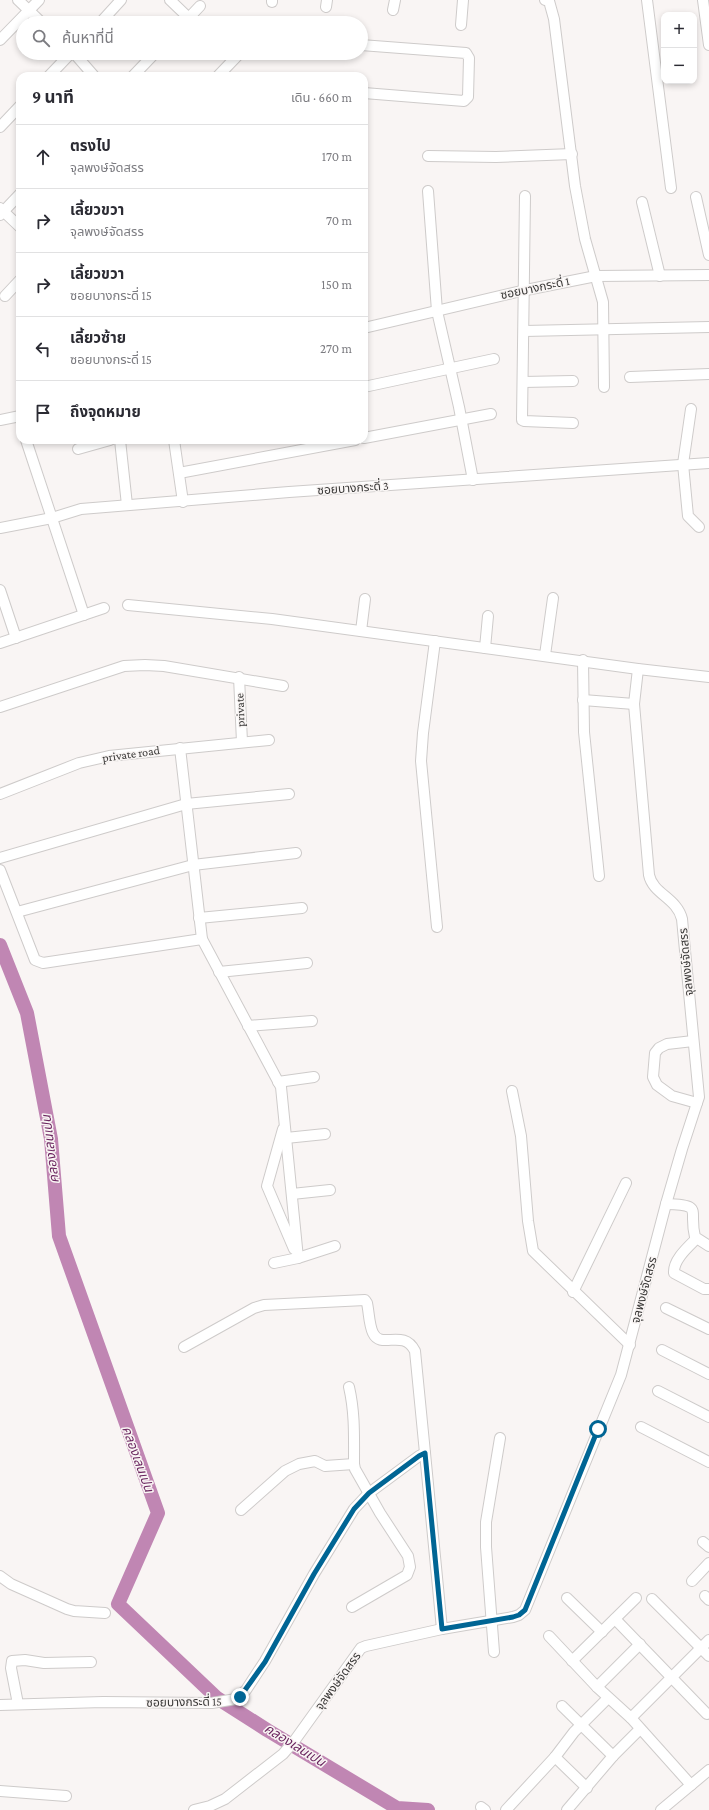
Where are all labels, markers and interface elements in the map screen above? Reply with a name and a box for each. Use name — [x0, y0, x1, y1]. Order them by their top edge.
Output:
map controls — [661, 12, 697, 84]
button: + — [661, 12, 697, 48]
search box — [16, 16, 368, 60]
icon: search — [30, 27, 52, 49]
text: ค้นหาที่นี่ — [62, 30, 114, 46]
button: − — [661, 48, 697, 84]
text: 9 นาที — [32, 88, 74, 107]
text: เดิน · 660 m — [291, 90, 352, 105]
text: ตรงไป — [70, 138, 111, 154]
icon: ahead — [32, 146, 54, 168]
text: 170 m — [322, 149, 352, 164]
text: จุลพงษ์จัดสรร — [70, 160, 144, 175]
text: เลี้ยวขวา — [70, 202, 124, 218]
icon: right — [32, 210, 54, 232]
text: 70 m — [326, 213, 352, 228]
text: จุลพงษ์จัดสรร — [70, 224, 144, 239]
text: เลี้ยวขวา — [70, 266, 124, 282]
street label: ซอยบางกระดี่ 1 — [499, 272, 571, 302]
icon: right — [32, 274, 54, 296]
text: 150 m — [321, 277, 352, 292]
text: ซอยบางกระดี่ 15 — [70, 288, 152, 303]
text: เลี้ยวซ้าย — [70, 330, 126, 346]
icon: left — [32, 338, 54, 360]
text: 270 m — [320, 341, 352, 356]
text: ซอยบางกระดี่ 15 — [70, 352, 152, 367]
icon: arrive — [32, 402, 54, 424]
text: ถึงจุดหมาย — [70, 404, 141, 420]
street label: ซอยบางกระดี่ 3 — [317, 476, 390, 497]
street label: private — [232, 693, 248, 727]
street label: private road — [101, 743, 161, 765]
street label: จุลพงษ์จัดสรร — [676, 927, 696, 997]
water label: คลองเลนเปน — [38, 1113, 62, 1184]
street label: จุลพงษ์จัดสรร — [628, 1255, 660, 1325]
route start — [589, 1420, 607, 1438]
water label: คลองเลนเปน — [119, 1424, 157, 1495]
street label: จุลพงษ์จัดสรร — [312, 1649, 364, 1713]
route end — [231, 1688, 249, 1706]
street label: ซอยบางกระดี่ 15 — [146, 1692, 222, 1710]
water label: คลองเลนเปน — [262, 1720, 329, 1770]

